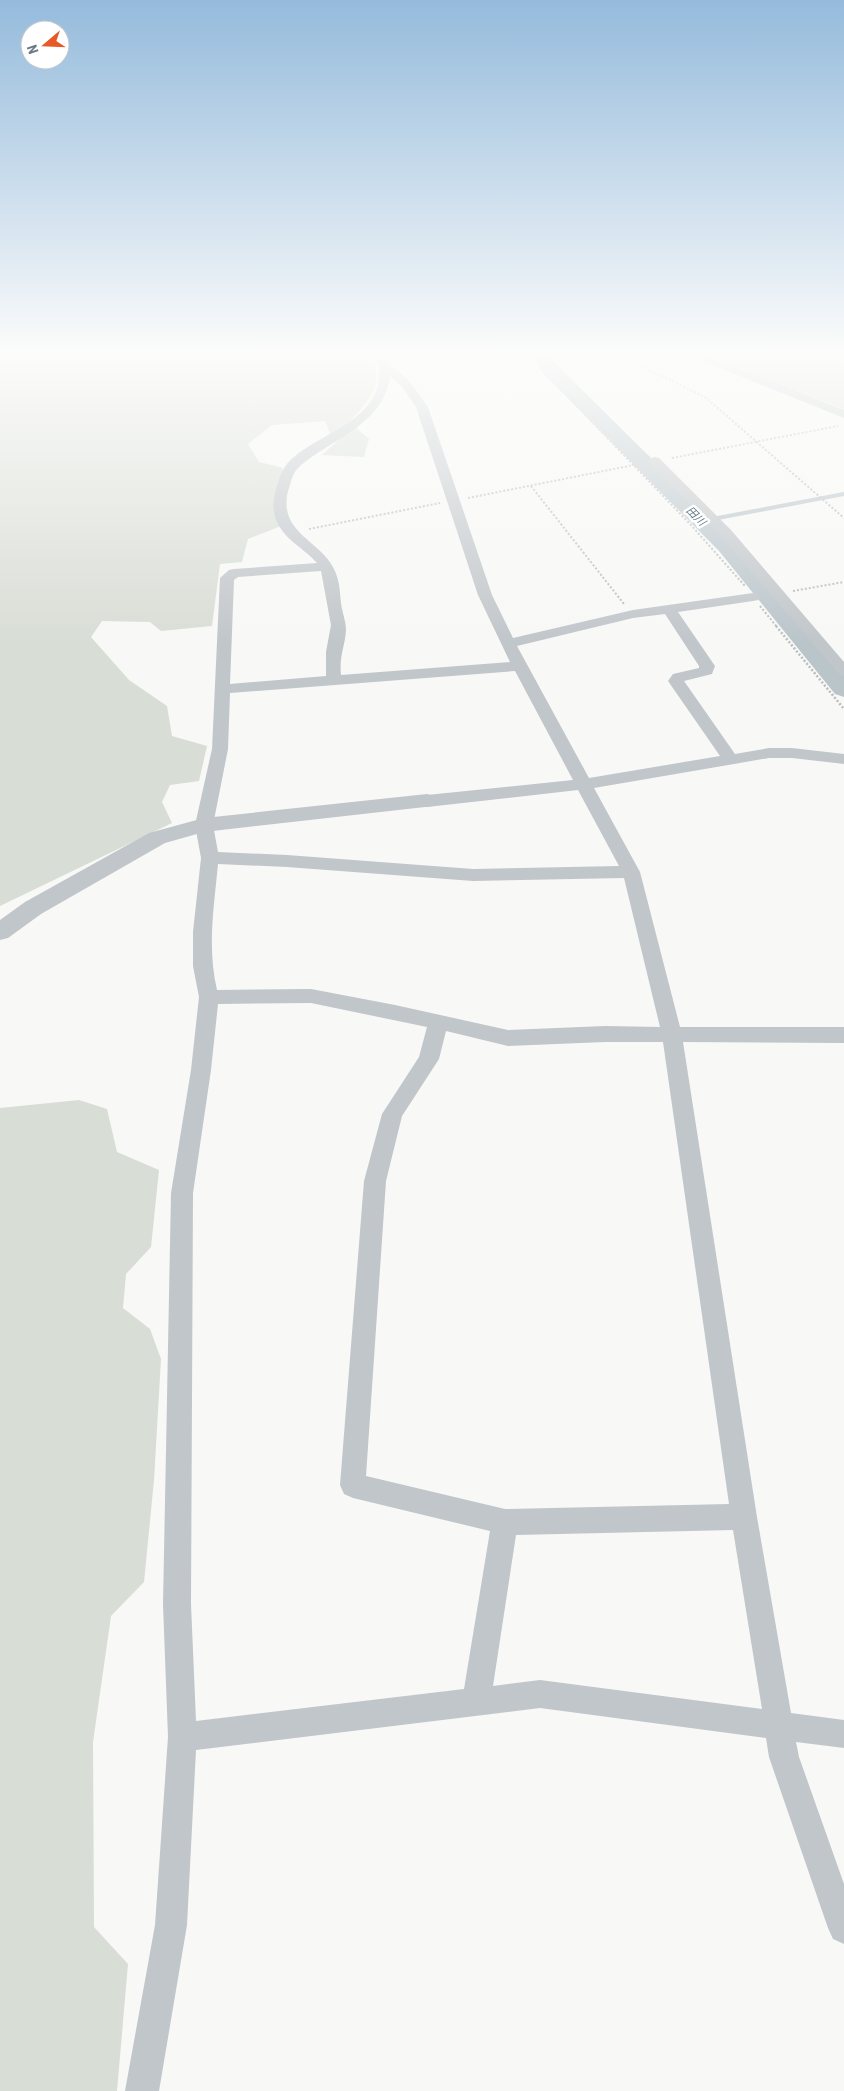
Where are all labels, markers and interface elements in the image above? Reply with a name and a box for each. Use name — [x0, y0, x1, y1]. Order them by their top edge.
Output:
north arrow — [20, 20, 70, 70]
text: N — [24, 43, 42, 56]
water label: 田川 — [683, 504, 709, 529]

